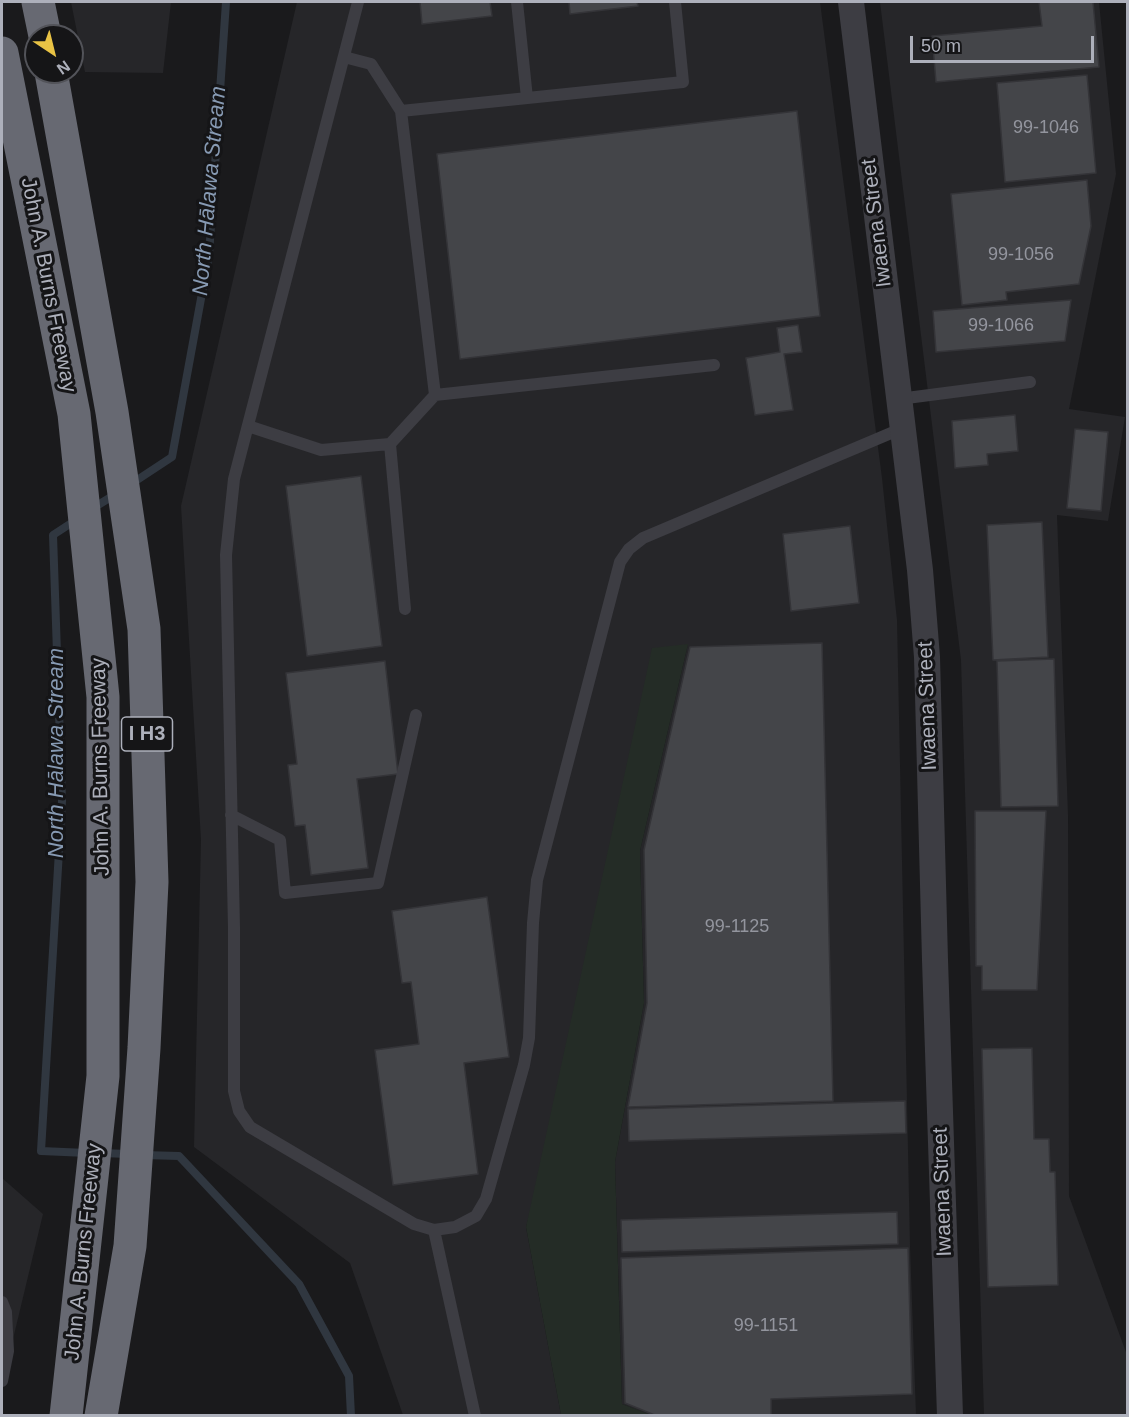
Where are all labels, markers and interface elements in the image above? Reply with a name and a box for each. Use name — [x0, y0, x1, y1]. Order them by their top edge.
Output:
north arrow — [24, 24, 84, 84]
scale bar — [913, 24, 1098, 62]
text: 50 m — [921, 36, 961, 56]
text: N — [54, 57, 73, 78]
water label: North Hālawa Stream — [188, 85, 232, 297]
house number: 99-1046 — [1013, 117, 1079, 139]
street label: Iwaena Street — [857, 157, 897, 289]
street label: John A. Burns Freeway — [15, 175, 81, 395]
house number: 99-1056 — [988, 244, 1054, 266]
house number: 99-1066 — [968, 315, 1034, 337]
street label: Iwaena Street — [913, 641, 943, 771]
water label: North Hālawa Stream — [44, 648, 70, 858]
street label: John A. Burns Freeway — [86, 658, 116, 876]
road number: I H3 — [122, 717, 172, 751]
house number: 99-1125 — [705, 916, 769, 938]
street label: Iwaena Street — [928, 1127, 958, 1257]
street label: John A. Burns Freeway — [60, 1142, 108, 1362]
house number: 99-1151 — [734, 1315, 798, 1337]

